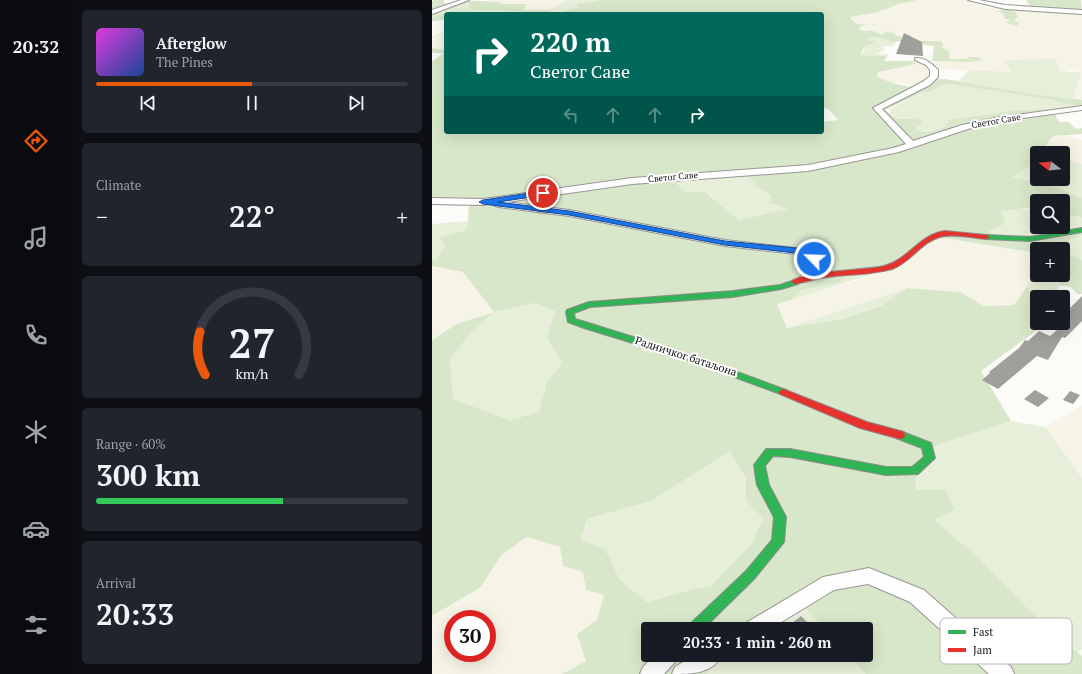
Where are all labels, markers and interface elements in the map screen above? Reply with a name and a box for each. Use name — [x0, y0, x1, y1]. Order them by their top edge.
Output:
text: 220 m — [530, 23, 611, 60]
icon: right — [464, 28, 516, 80]
text: Afterglow — [156, 33, 227, 53]
text: 20:32 — [13, 34, 59, 58]
text: The Pines — [156, 53, 213, 71]
text: Светог Саве — [530, 59, 630, 83]
icon: previous — [137, 92, 159, 114]
icon: pause — [241, 92, 263, 114]
icon: next — [345, 92, 367, 114]
icon: left — [560, 104, 582, 126]
icon: ahead — [602, 104, 624, 126]
icon: ahead — [644, 104, 666, 126]
icon: right — [686, 104, 708, 126]
street label: Светог Саве — [970, 111, 1022, 131]
icon: directions — [22, 127, 50, 155]
north arrow — [1030, 146, 1070, 186]
map controls — [1030, 146, 1070, 330]
street label: Светог Саве — [648, 169, 699, 185]
text: Climate — [96, 176, 141, 194]
pin — [526, 176, 560, 210]
icon: arrive — [532, 182, 554, 204]
button: search — [1030, 194, 1070, 234]
text: 22° — [229, 196, 275, 236]
text: − — [96, 202, 108, 231]
text: + — [396, 202, 408, 231]
icon: music — [22, 224, 50, 252]
position arrow — [793, 238, 835, 280]
button: + — [1030, 242, 1070, 282]
button: − — [1030, 290, 1070, 330]
text: 27 — [228, 315, 276, 370]
icon: phone — [22, 321, 50, 349]
street label: Радничког батаљона — [633, 333, 739, 379]
text: km/h — [236, 364, 269, 383]
icon: climate — [22, 418, 50, 446]
text: Range · 60% — [96, 435, 166, 453]
text: 300 km — [96, 455, 200, 495]
icon: car — [22, 515, 50, 543]
text: Arrival — [96, 574, 136, 592]
text: 20:33 — [96, 594, 174, 634]
speed limit sign: 30 — [444, 610, 496, 662]
icon: filters — [22, 611, 50, 639]
legend — [940, 618, 1072, 664]
text: Fast — [973, 625, 993, 639]
text: 20:33 · 1 min · 260 m — [683, 632, 831, 652]
text: Jam — [973, 643, 992, 657]

